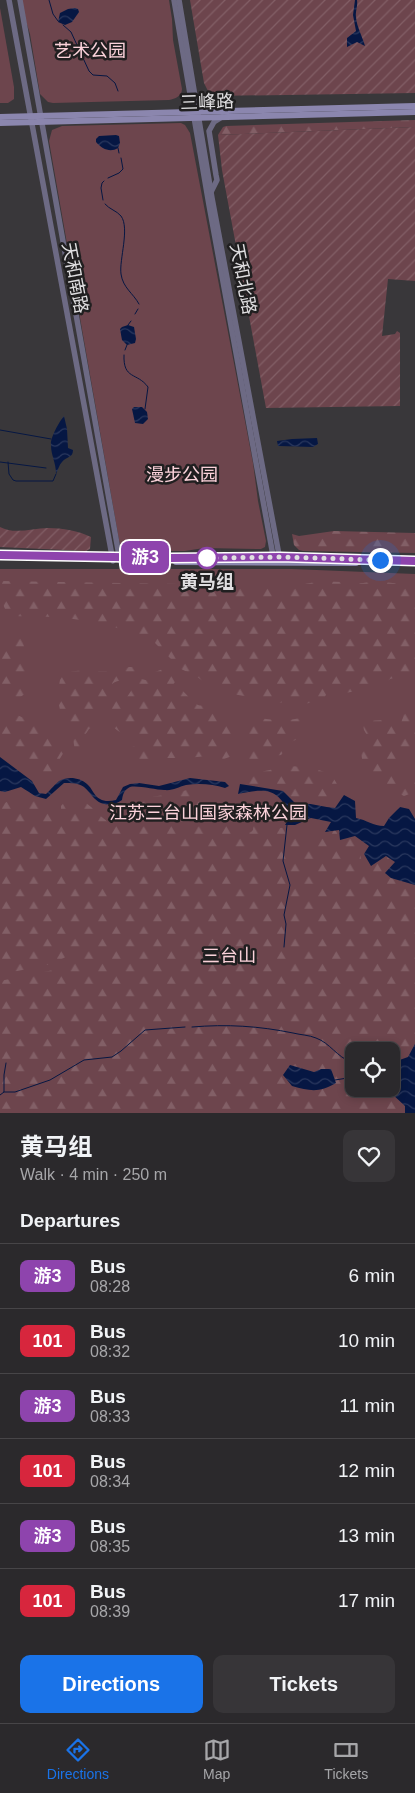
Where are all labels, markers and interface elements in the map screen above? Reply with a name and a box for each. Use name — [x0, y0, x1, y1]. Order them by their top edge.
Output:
park label: 艺术公园 — [54, 41, 126, 61]
street label: 三峰路 — [180, 91, 234, 113]
street label: 天和南路 — [58, 241, 92, 315]
street label: 天和北路 — [226, 242, 260, 316]
park label: 漫步公园 — [146, 465, 218, 485]
line badge: 游3 — [122, 541, 168, 573]
text: 游3 — [131, 547, 159, 567]
marker: 黄马组 — [196, 547, 218, 569]
your location — [368, 548, 393, 573]
place label: 黄马组 — [180, 572, 234, 592]
park label: 江苏三台山国家森林公园 — [109, 803, 307, 823]
park label: 三台山 — [202, 946, 256, 966]
map controls — [345, 1042, 400, 1097]
button: locate — [345, 1042, 400, 1097]
button: heart — [343, 1130, 395, 1182]
text: 黄马组 — [20, 1133, 92, 1160]
text: Walk · 4 min · 250 m — [20, 1166, 167, 1183]
text: Departures — [20, 1210, 120, 1231]
text: Bus — [90, 1256, 126, 1277]
text: 6 min — [349, 1265, 395, 1286]
text: 游3 — [33, 1266, 62, 1286]
text: 08:28 — [90, 1278, 130, 1295]
text: Bus — [90, 1321, 126, 1342]
text: 10 min — [338, 1330, 395, 1351]
text: 101 — [32, 1331, 63, 1351]
text: 08:32 — [90, 1343, 130, 1360]
text: Bus — [90, 1386, 126, 1407]
text: 11 min — [339, 1395, 395, 1416]
text: 游3 — [33, 1396, 62, 1416]
text: 08:33 — [90, 1408, 130, 1425]
text: Bus — [90, 1451, 126, 1472]
text: 12 min — [338, 1460, 395, 1481]
text: 101 — [32, 1461, 63, 1481]
text: 08:34 — [90, 1473, 130, 1490]
text: Bus — [90, 1516, 126, 1537]
text: 13 min — [338, 1525, 395, 1546]
text: 游3 — [33, 1526, 62, 1546]
text: 08:35 — [90, 1538, 130, 1555]
text: Bus — [90, 1581, 126, 1602]
text: 17 min — [338, 1590, 395, 1611]
text: 101 — [32, 1591, 63, 1611]
text: 08:39 — [90, 1603, 130, 1620]
button: Directions — [20, 1655, 203, 1713]
button: Tickets — [213, 1655, 395, 1713]
tab: Directions — [47, 1736, 109, 1782]
tab: Map — [203, 1736, 231, 1782]
tab: Tickets — [324, 1736, 368, 1782]

